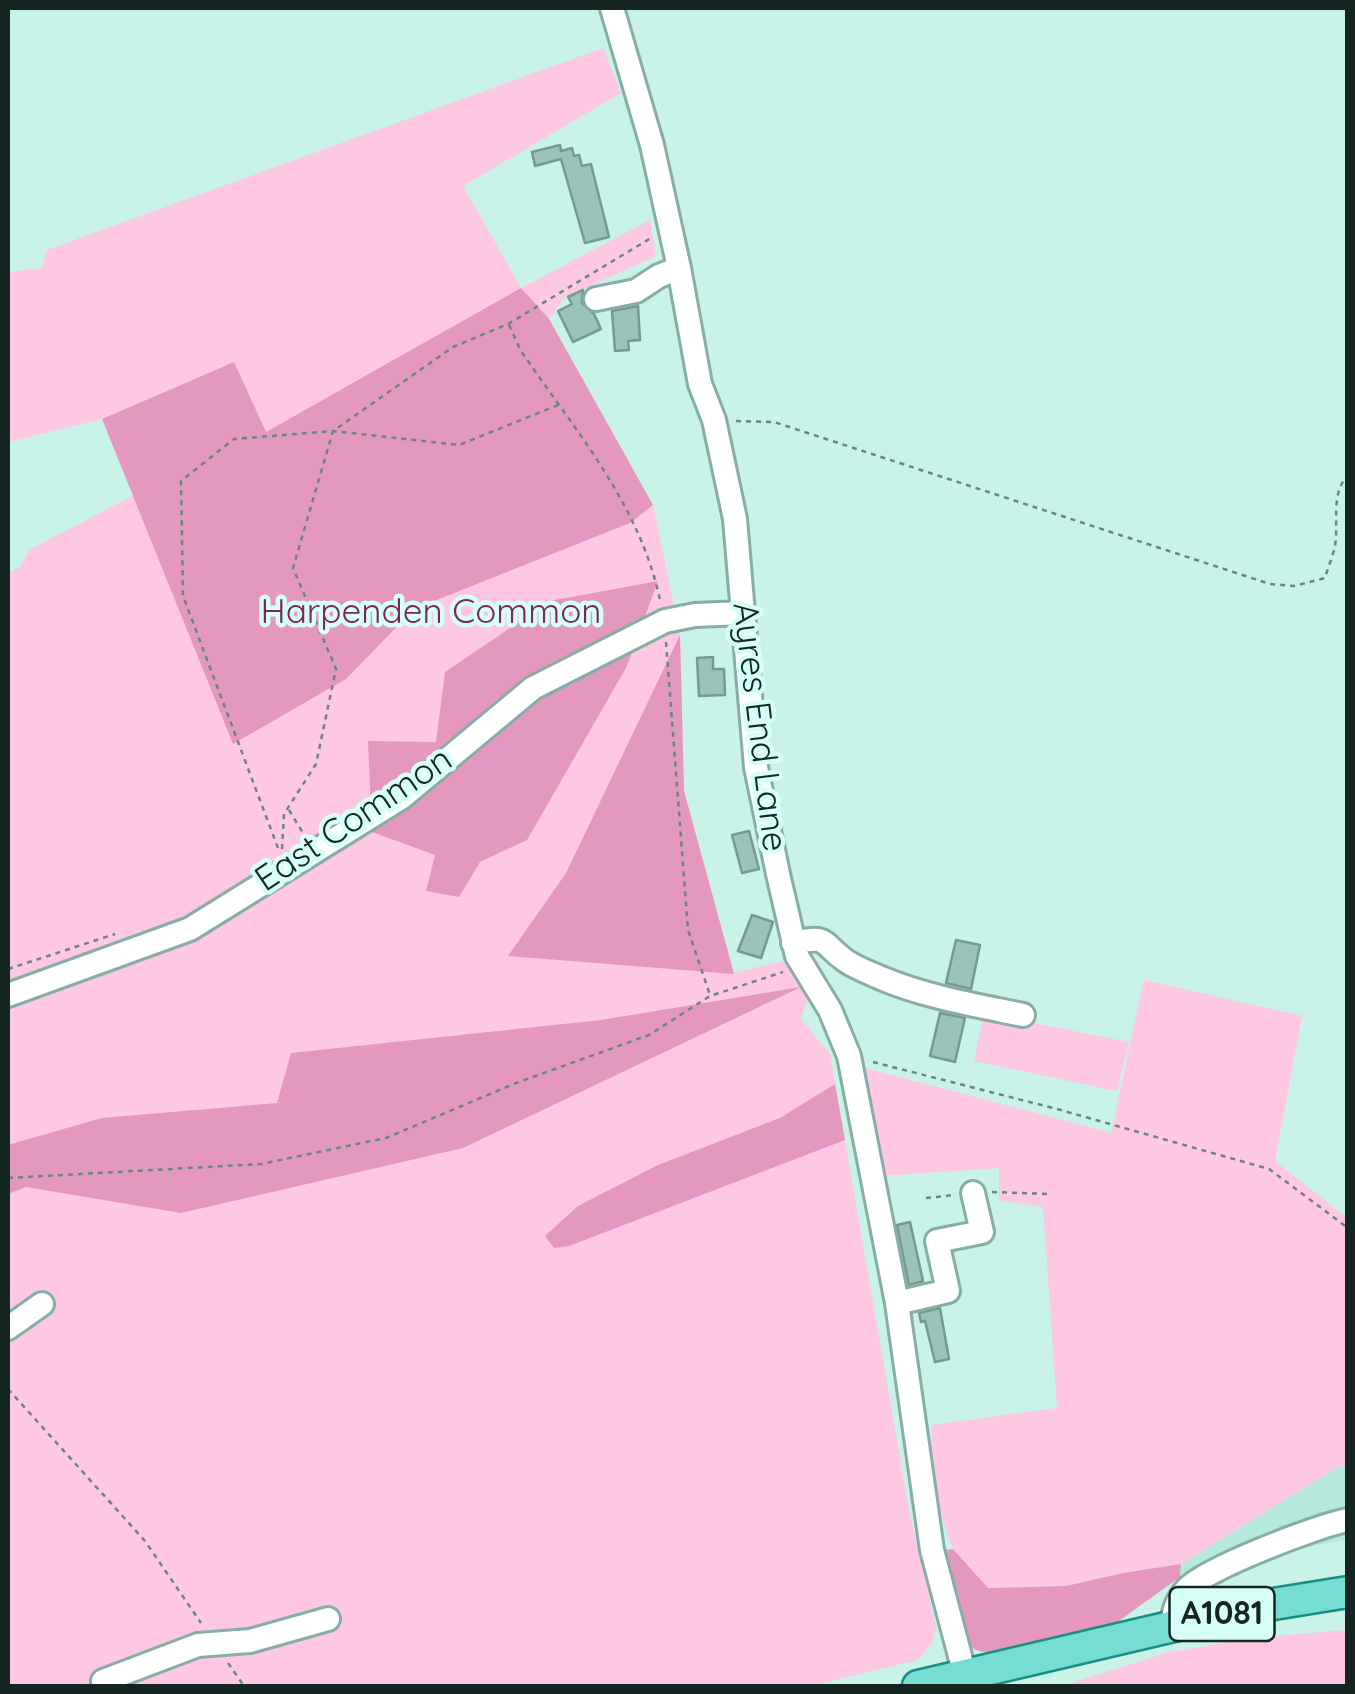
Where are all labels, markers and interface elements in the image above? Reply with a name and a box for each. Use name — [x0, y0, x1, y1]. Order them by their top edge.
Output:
park label: Harpenden Common — [260, 591, 602, 633]
street label: Ayres End Lane — [723, 600, 795, 854]
street label: East Common — [248, 739, 460, 901]
road number: A1081 — [1170, 1587, 1274, 1641]

